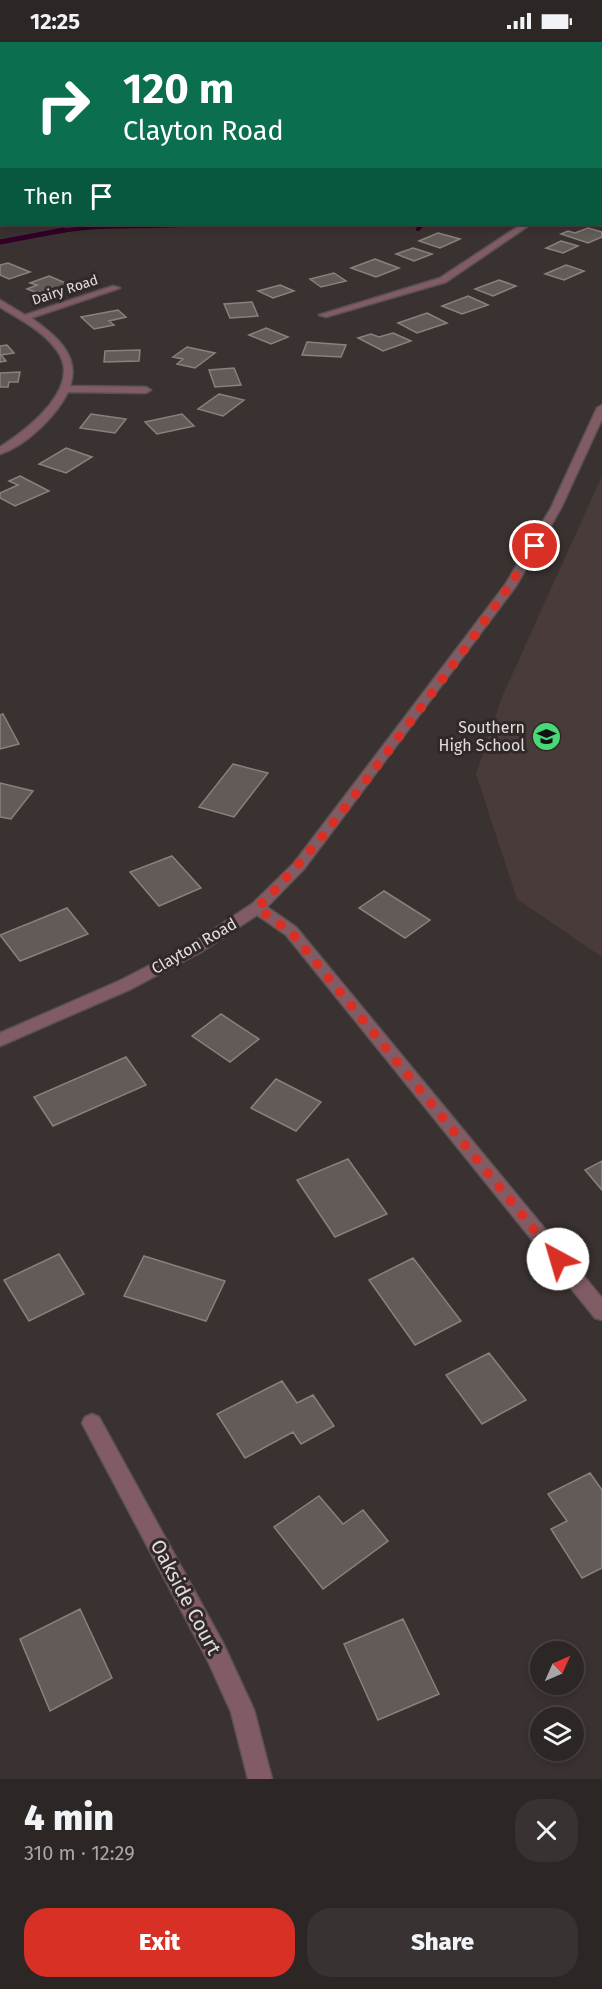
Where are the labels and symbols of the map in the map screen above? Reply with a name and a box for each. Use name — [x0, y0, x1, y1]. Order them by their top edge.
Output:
street label: Dairy Road — [30, 271, 100, 309]
pin — [509, 520, 560, 571]
place label: Southern High School — [439, 718, 525, 755]
school or university icon: Southern High School — [530, 720, 562, 752]
street label: Clayton Road — [148, 914, 240, 978]
position arrow — [526, 1227, 590, 1291]
street label: Oakside Court — [146, 1535, 227, 1659]
north arrow — [530, 1641, 584, 1695]

